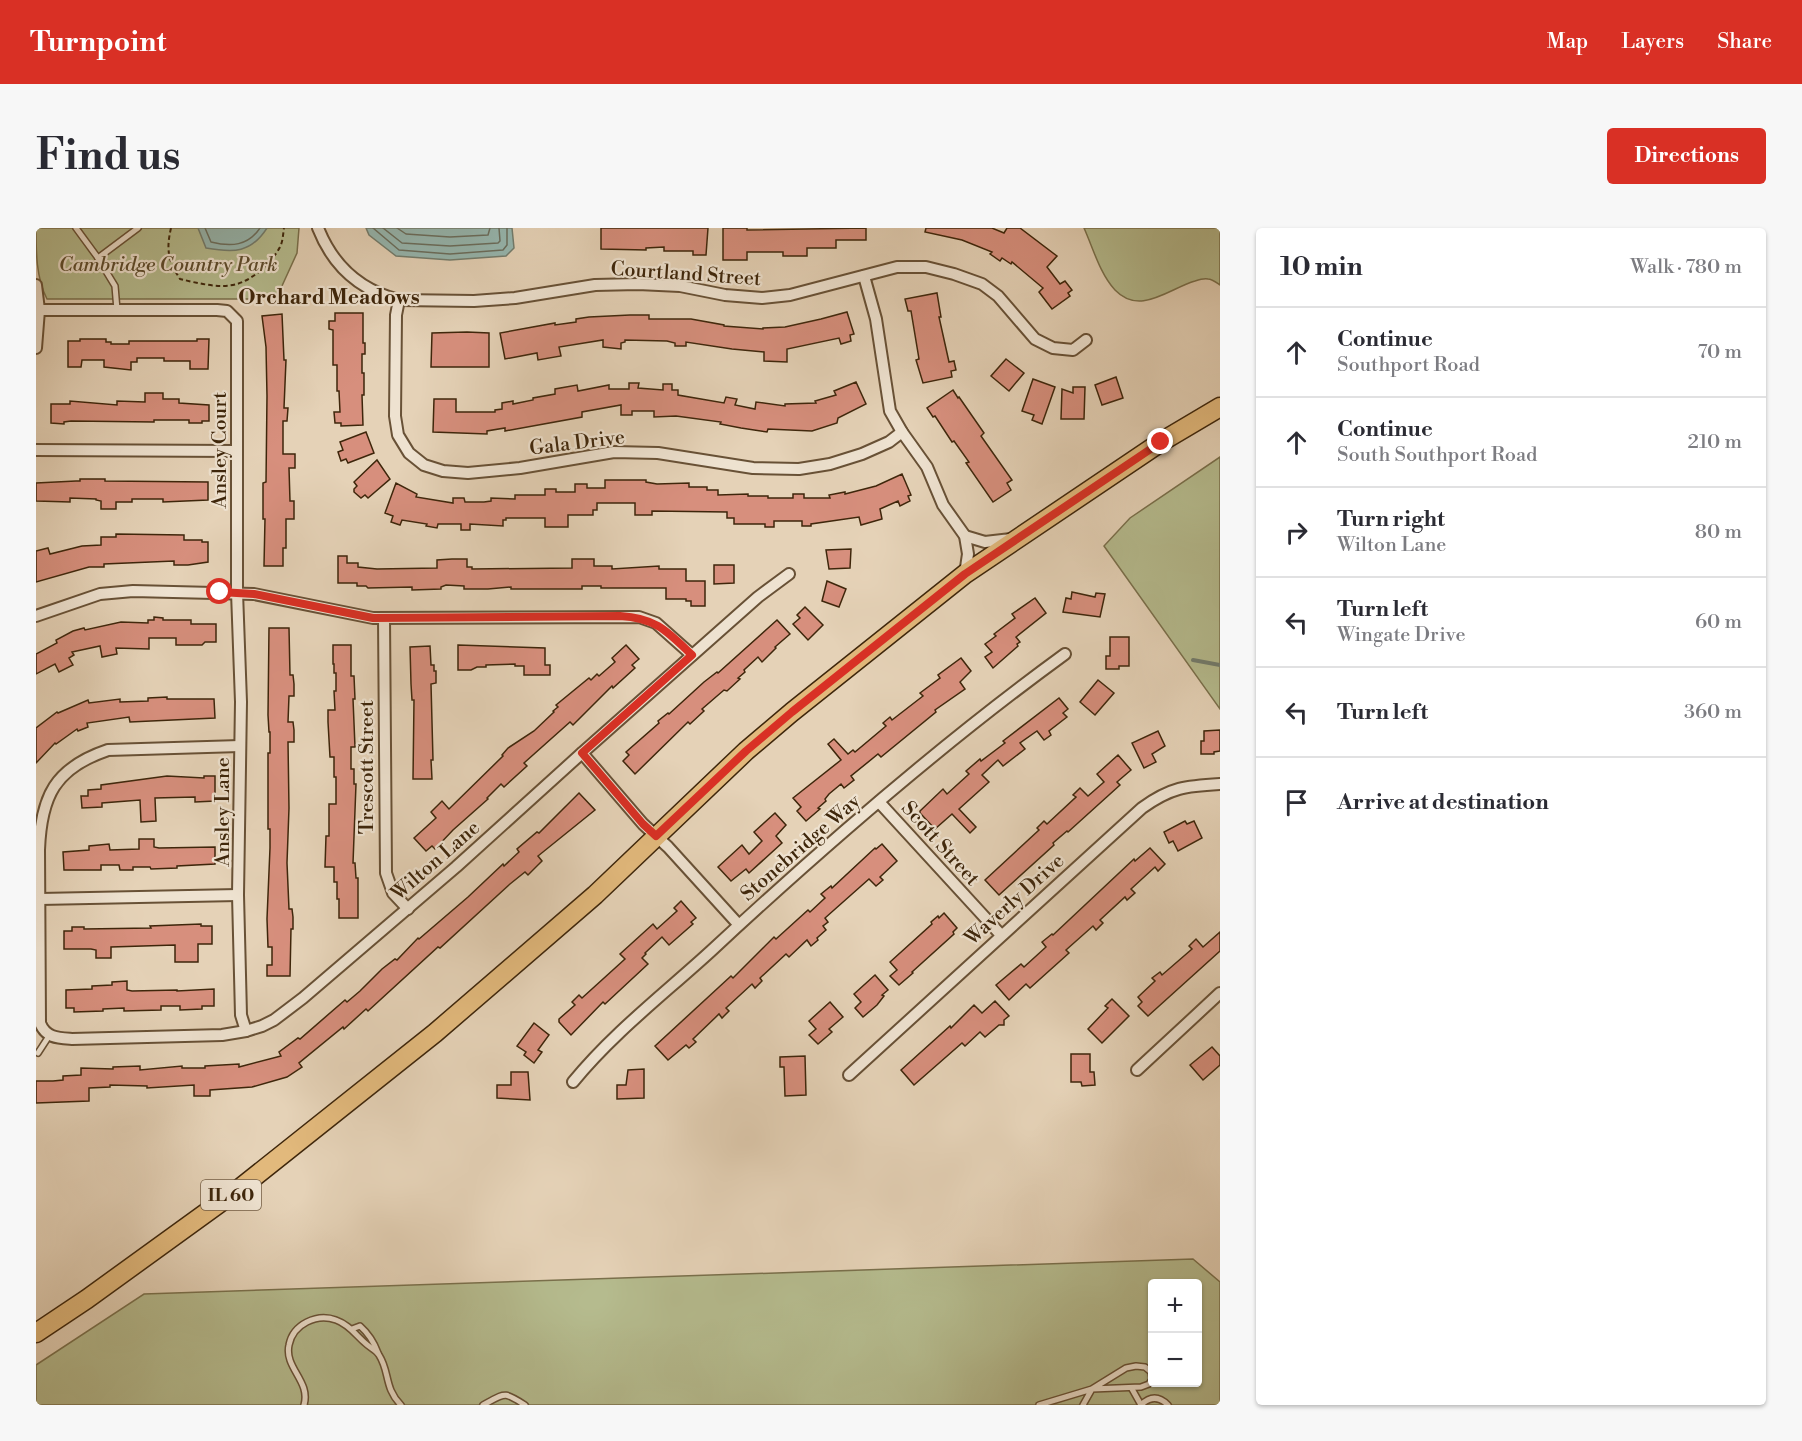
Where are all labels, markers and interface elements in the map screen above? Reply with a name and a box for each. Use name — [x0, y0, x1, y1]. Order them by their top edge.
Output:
text: Turnpoint — [30, 25, 166, 60]
text: Map — [1547, 29, 1588, 55]
text: Layers — [1621, 29, 1684, 55]
text: Share — [1717, 29, 1772, 55]
button: Directions — [1607, 128, 1766, 184]
text: Find us — [36, 130, 180, 183]
text: 10 min — [1280, 251, 1363, 283]
park label: Cambridge Country Park — [59, 253, 277, 278]
text: Walk · 780 m — [1630, 255, 1742, 280]
street label: Courtland Street — [610, 257, 762, 292]
district label: Orchard Meadows — [238, 285, 420, 311]
text: Continue — [1337, 326, 1433, 353]
icon: ahead — [1280, 336, 1313, 369]
text: 70 m — [1698, 340, 1742, 365]
text: Southport Road — [1337, 353, 1480, 378]
street label: Ansley Court — [208, 392, 233, 509]
text: Continue — [1337, 416, 1433, 443]
street label: Gala Drive — [528, 425, 626, 462]
icon: ahead — [1280, 426, 1313, 459]
route end — [1147, 428, 1173, 454]
text: 210 m — [1687, 430, 1742, 455]
text: South Southport Road — [1337, 443, 1537, 468]
text: Turn right — [1337, 506, 1445, 533]
icon: right — [1280, 516, 1313, 549]
text: 80 m — [1695, 520, 1742, 545]
text: Wilton Lane — [1337, 533, 1446, 558]
route start — [206, 578, 232, 604]
text: Turn left — [1337, 596, 1428, 623]
icon: left — [1280, 606, 1313, 639]
text: 60 m — [1695, 610, 1742, 635]
text: Wingate Drive — [1337, 623, 1465, 648]
icon: left — [1280, 696, 1313, 729]
text: Turn left — [1337, 699, 1428, 726]
street label: Trescott Street — [355, 700, 380, 834]
text: 360 m — [1684, 700, 1742, 725]
street label: Ansley Lane — [211, 757, 236, 868]
icon: arrive — [1280, 786, 1313, 819]
street label: Stonebridge Way — [736, 789, 866, 907]
text: Arrive at destination — [1337, 789, 1549, 816]
street label: Scott Street — [895, 797, 984, 891]
street label: Wilton Lane — [386, 816, 485, 907]
street label: Waverly Drive — [959, 849, 1070, 952]
road number: IL 60 — [201, 1180, 261, 1210]
map controls — [1148, 1279, 1202, 1387]
button: + — [1148, 1279, 1202, 1333]
button: − — [1148, 1333, 1202, 1387]

